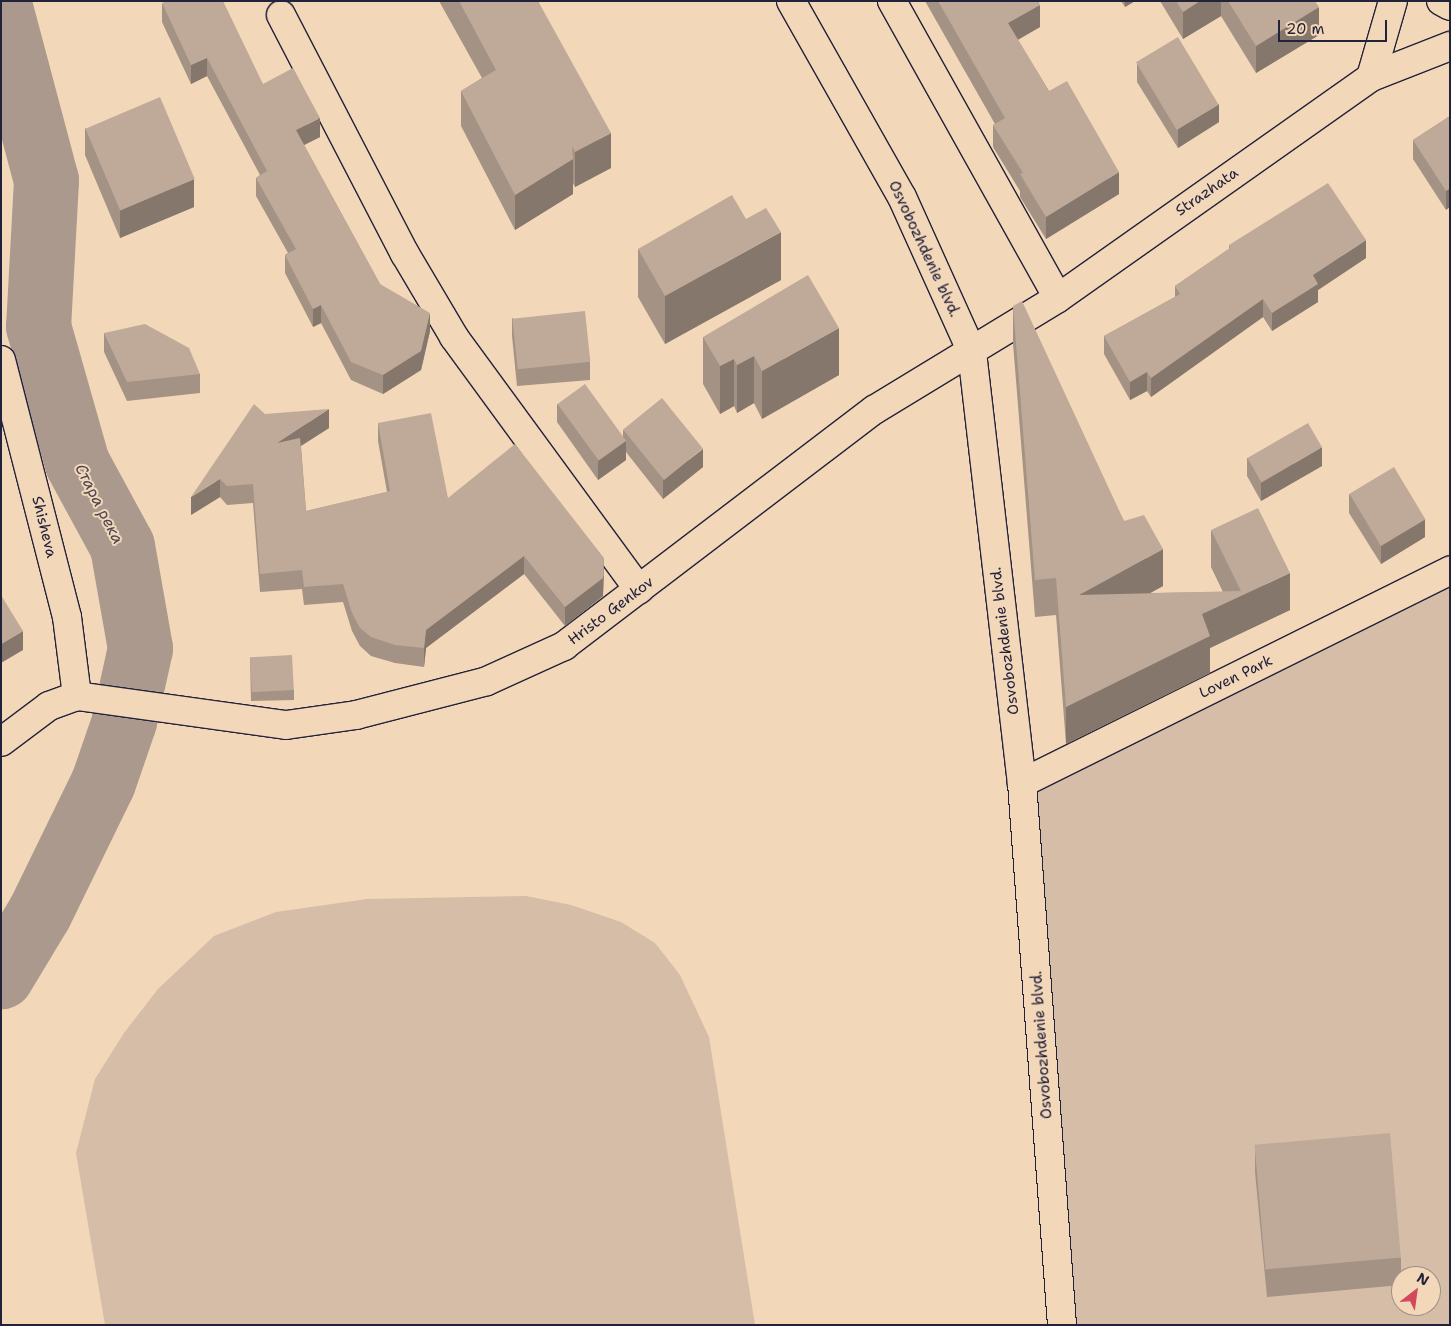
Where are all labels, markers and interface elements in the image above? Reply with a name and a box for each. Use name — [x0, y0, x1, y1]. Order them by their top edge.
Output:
scale bar — [1281, 10, 1390, 42]
text: 20 m — [1286, 19, 1325, 39]
street label: Strazhata — [1172, 164, 1242, 220]
street label: Osvobozhdenie blvd. — [884, 178, 964, 320]
water label: Стара река — [71, 461, 127, 547]
street label: Shisheva — [28, 494, 60, 560]
street label: Osvobozhdenie blvd. — [987, 566, 1023, 716]
street label: Hristo Genkov — [565, 573, 657, 649]
street label: Loven Park — [1196, 652, 1276, 702]
street label: Osvobozhdenie blvd. — [1028, 970, 1056, 1120]
north arrow — [1391, 1266, 1441, 1316]
text: N — [1414, 1268, 1432, 1289]

